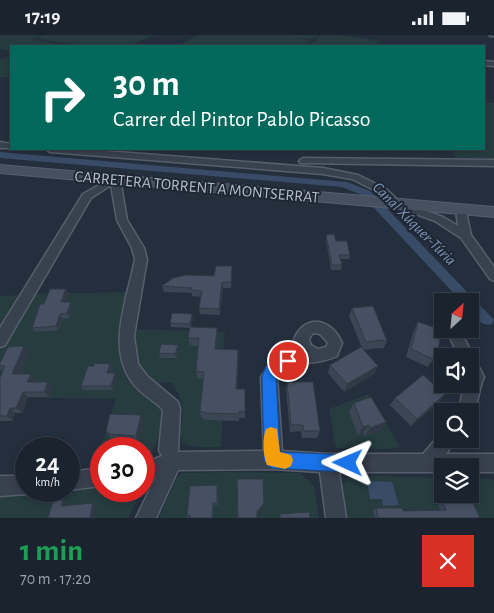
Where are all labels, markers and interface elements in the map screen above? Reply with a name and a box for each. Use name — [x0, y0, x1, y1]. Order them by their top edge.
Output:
text: 17:19 — [25, 8, 60, 27]
icon: right — [30, 65, 95, 130]
text: 30 m — [113, 67, 180, 102]
text: Carrer del Pintor Pablo Picasso — [113, 108, 371, 130]
street label: CARRETERA TORRENT A MONTSERRAT — [74, 168, 320, 206]
water label: Canal Xúquer-Túria — [369, 179, 459, 269]
north arrow — [434, 293, 479, 337]
map controls — [434, 293, 479, 503]
pin — [267, 340, 309, 382]
icon: arrive — [274, 347, 302, 375]
button: sound — [434, 348, 479, 393]
button: search — [434, 403, 479, 448]
position arrow — [321, 436, 373, 488]
speed limit sign: 30 — [90, 437, 155, 502]
text: 24 — [35, 451, 60, 476]
button: layers — [434, 458, 479, 503]
text: km/h — [35, 476, 60, 488]
button: close — [422, 535, 474, 587]
text: 1 min — [20, 536, 83, 566]
text: 70 m · 17:20 — [20, 571, 91, 587]

